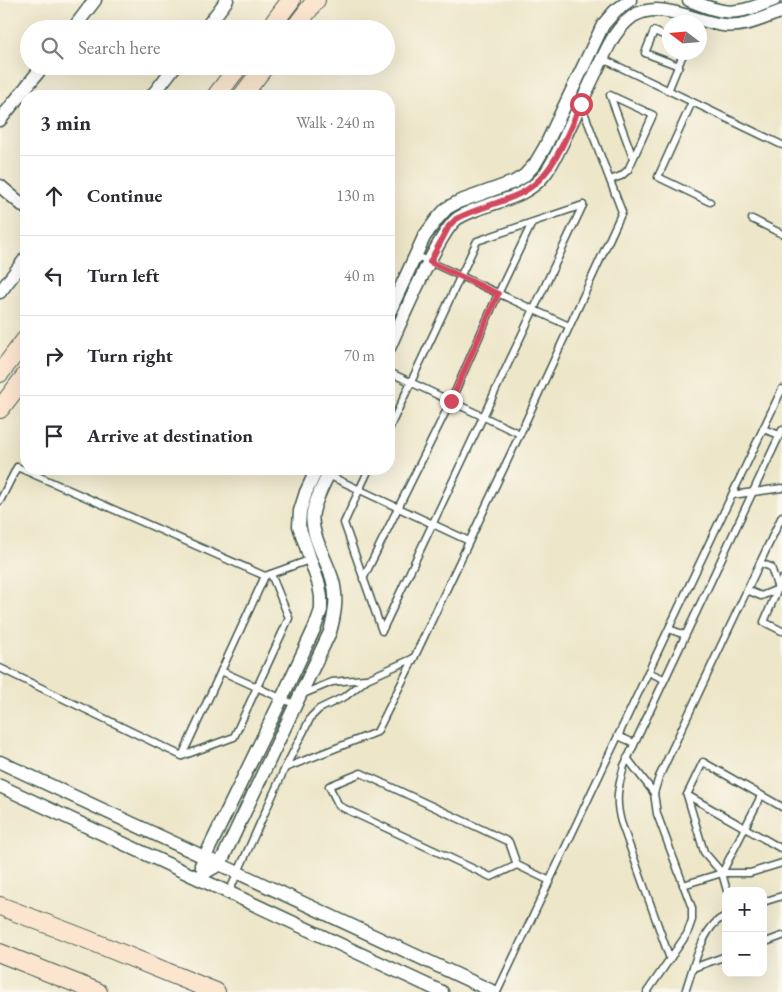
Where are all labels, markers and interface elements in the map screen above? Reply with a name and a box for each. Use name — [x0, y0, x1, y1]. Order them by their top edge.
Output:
north arrow — [662, 15, 707, 60]
search box — [20, 20, 395, 75]
icon: search — [38, 34, 66, 62]
text: Search here — [78, 35, 160, 60]
route start — [570, 93, 593, 116]
text: 3 min — [40, 109, 91, 136]
text: Walk · 240 m — [296, 112, 375, 133]
icon: ahead — [40, 182, 68, 210]
text: Continue — [87, 183, 162, 208]
text: 130 m — [336, 185, 375, 206]
icon: left — [40, 262, 68, 290]
text: Turn left — [87, 263, 159, 288]
text: 40 m — [344, 265, 375, 286]
icon: right — [40, 342, 68, 370]
text: Turn right — [87, 343, 173, 368]
text: 70 m — [344, 345, 375, 366]
route end — [440, 390, 463, 413]
icon: arrive — [40, 422, 68, 450]
text: Arrive at destination — [87, 423, 253, 448]
map controls — [722, 887, 767, 977]
button: + — [722, 887, 767, 932]
button: − — [722, 932, 767, 977]

